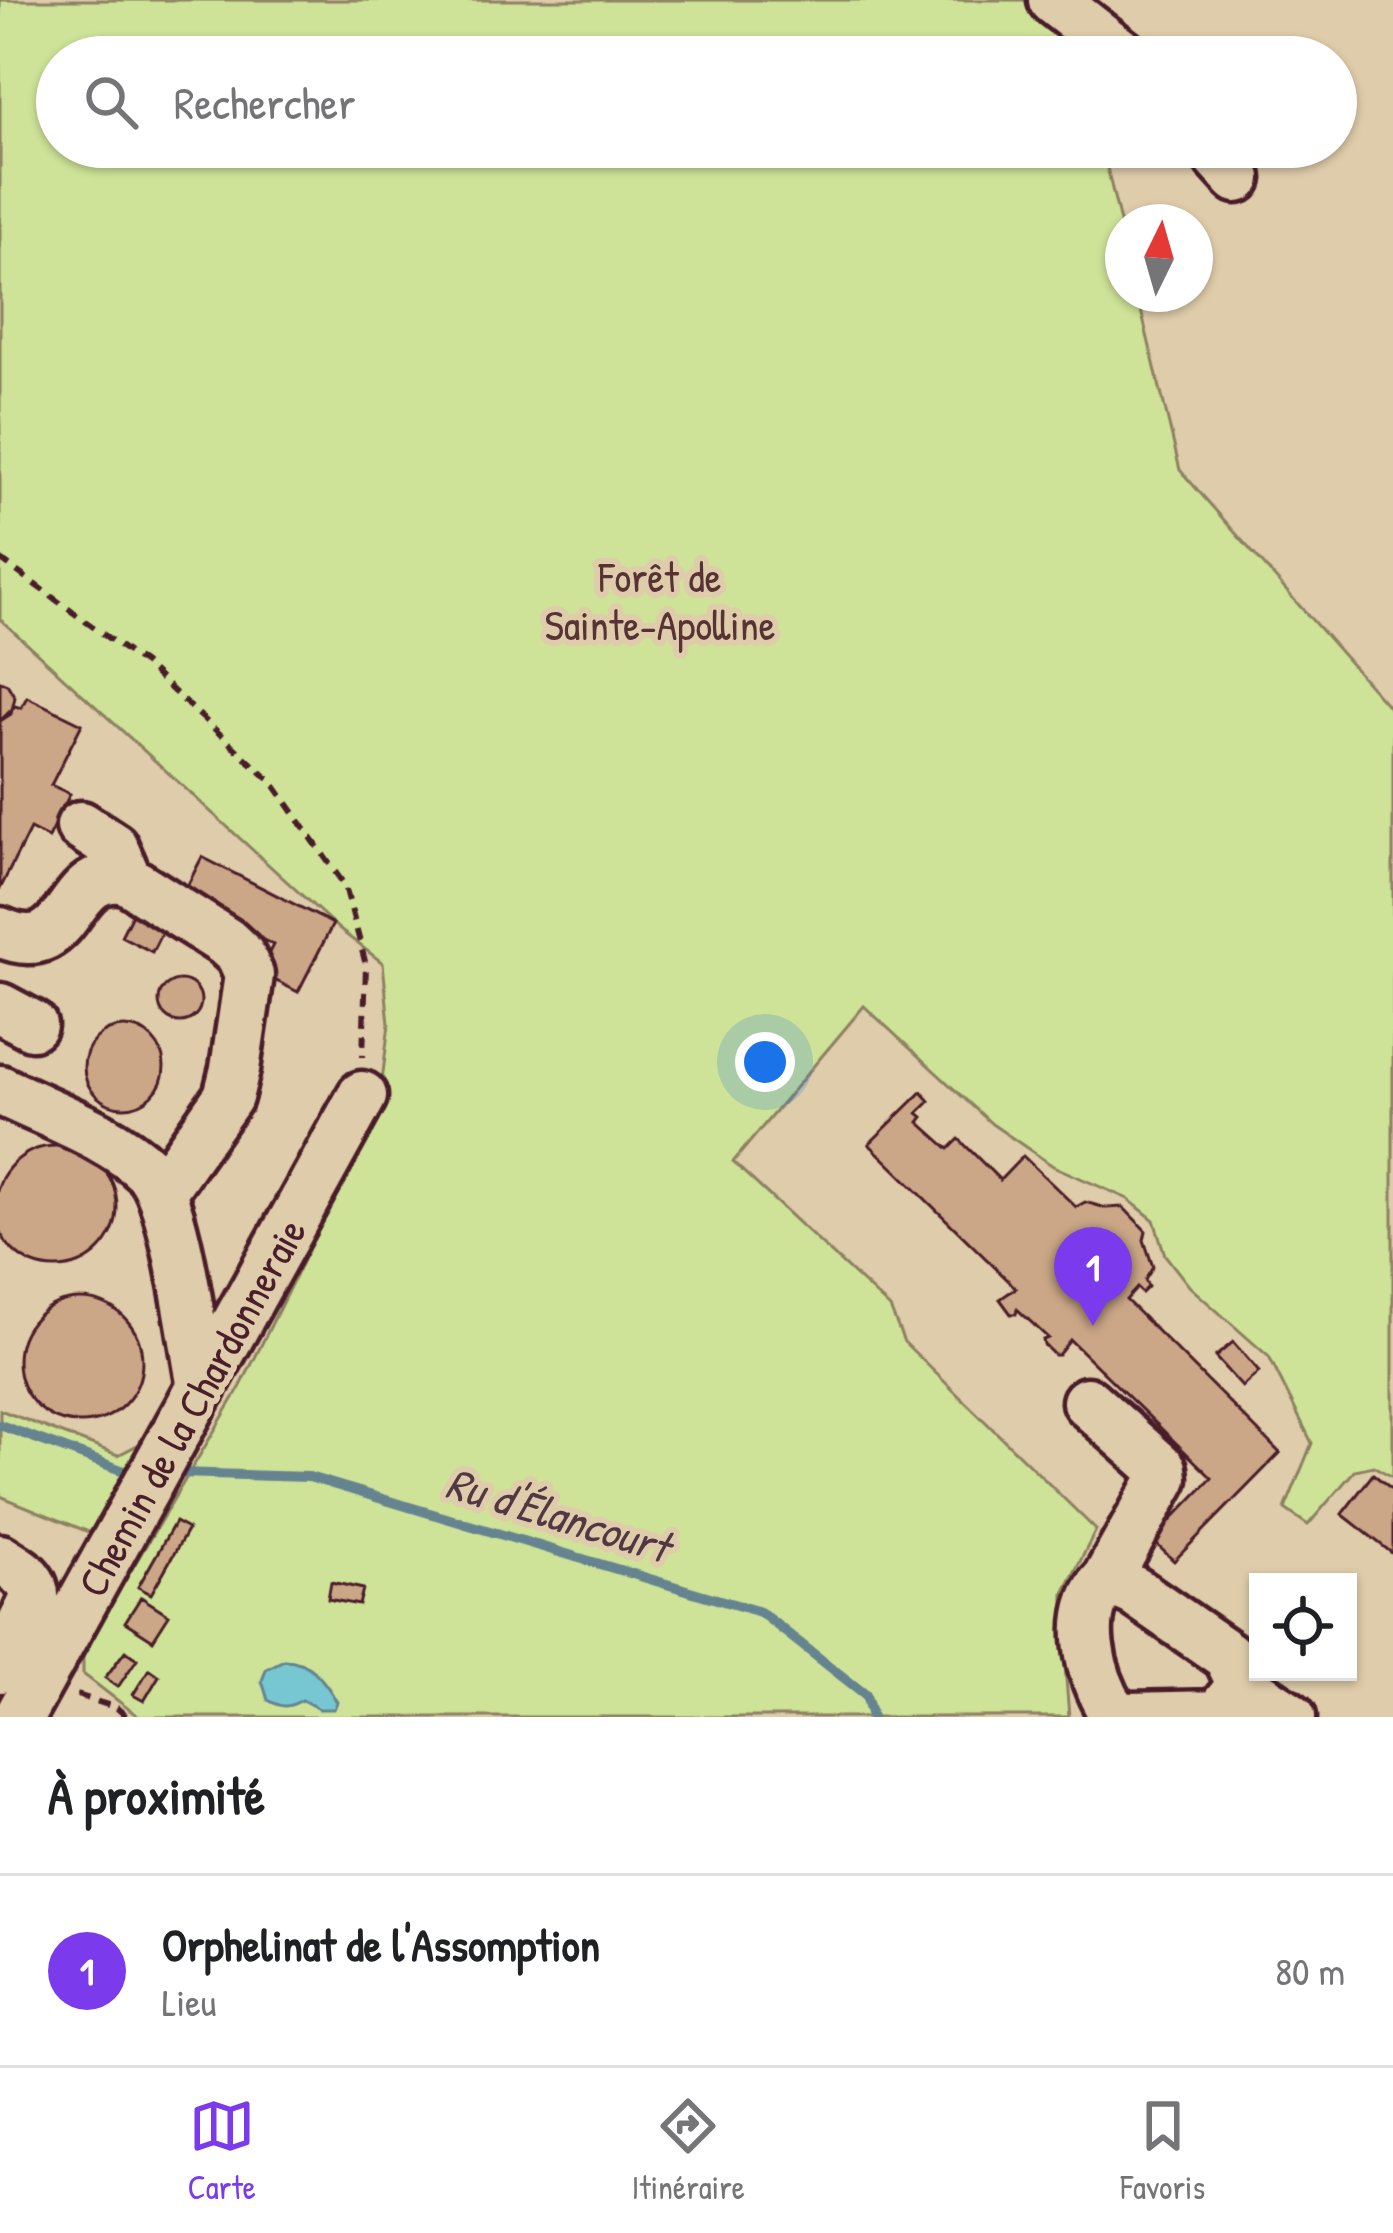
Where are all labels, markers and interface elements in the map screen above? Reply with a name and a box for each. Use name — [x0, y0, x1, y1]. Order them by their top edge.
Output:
search box — [36, 36, 1357, 168]
icon: search — [78, 69, 144, 135]
text: Rechercher — [174, 72, 356, 133]
north arrow — [1105, 204, 1213, 312]
park label: Forêt de Sainte-Apolline — [545, 548, 775, 653]
your location — [735, 1032, 795, 1092]
street label: Chemin de la Chardonneraie — [63, 1208, 319, 1606]
pin: 1 — [1054, 1227, 1132, 1326]
water label: Ru d'Élancourt — [439, 1451, 683, 1579]
map controls — [1249, 1573, 1357, 1681]
button: locate — [1249, 1573, 1357, 1681]
text: À proximité — [48, 1761, 265, 1830]
text: Orphelinat de l'Assomption — [162, 1914, 600, 1975]
text: 1 — [80, 1944, 94, 1997]
text: 80 m — [1275, 1944, 1345, 1997]
text: Lieu — [162, 1975, 216, 2028]
tab: Carte — [188, 2093, 256, 2209]
tab: Itinéraire — [632, 2093, 745, 2209]
tab: Favoris — [1121, 2093, 1205, 2209]

